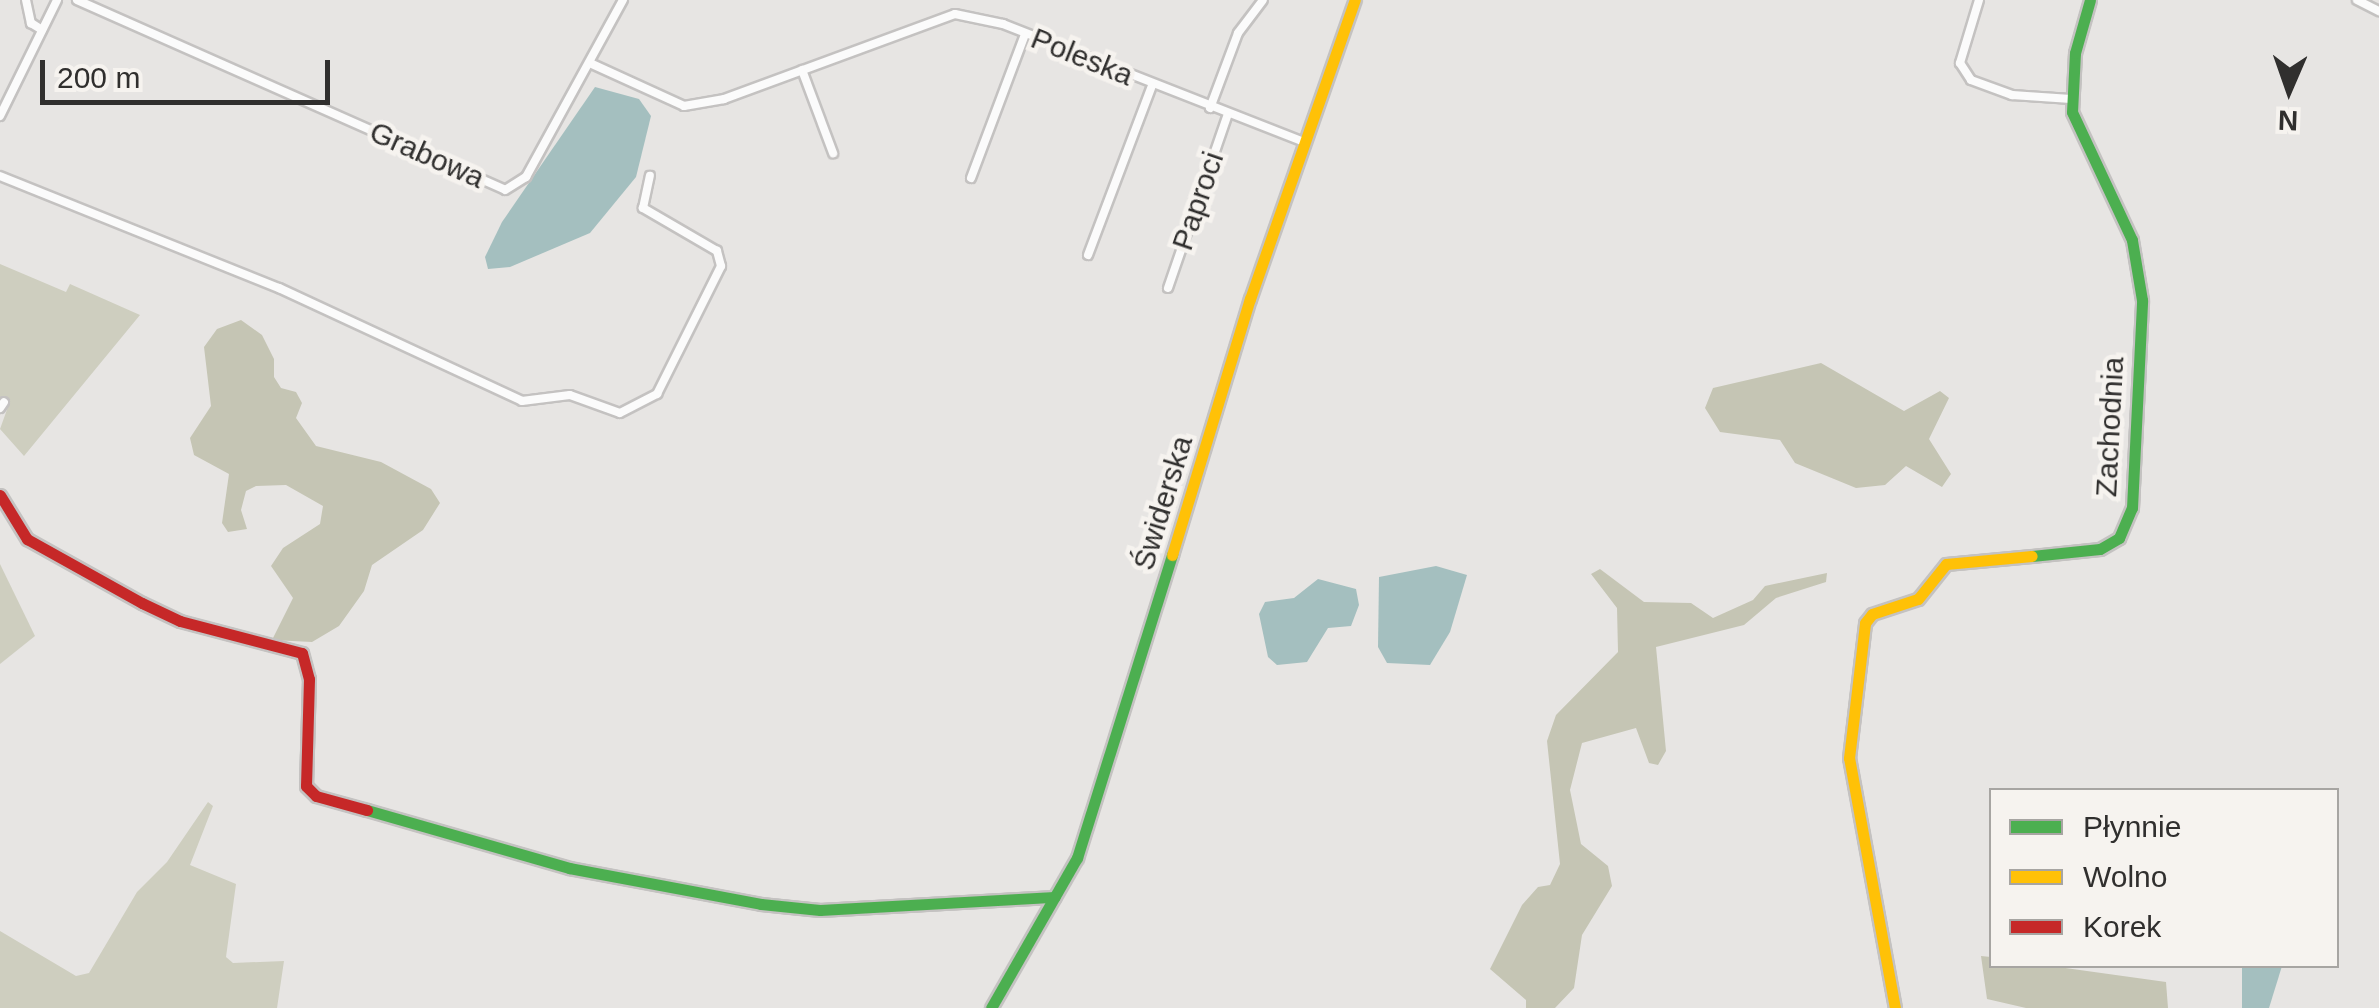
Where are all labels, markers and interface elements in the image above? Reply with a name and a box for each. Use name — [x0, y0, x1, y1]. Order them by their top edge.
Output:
street label: Poleska — [1026, 20, 1138, 94]
scale bar — [45, 40, 335, 102]
north arrow — [2239, 40, 2339, 140]
text: 200 m — [57, 61, 140, 94]
text: N — [2277, 105, 2299, 136]
street label: Grabowa — [364, 114, 490, 196]
street label: Paproci — [1164, 147, 1232, 255]
street label: Zachodnia — [2088, 356, 2132, 498]
street label: Świderska — [1126, 432, 1200, 574]
legend — [1989, 788, 2339, 968]
text: Płynnie — [2083, 810, 2181, 843]
text: Wolno — [2083, 860, 2168, 893]
text: Korek — [2083, 910, 2161, 943]

